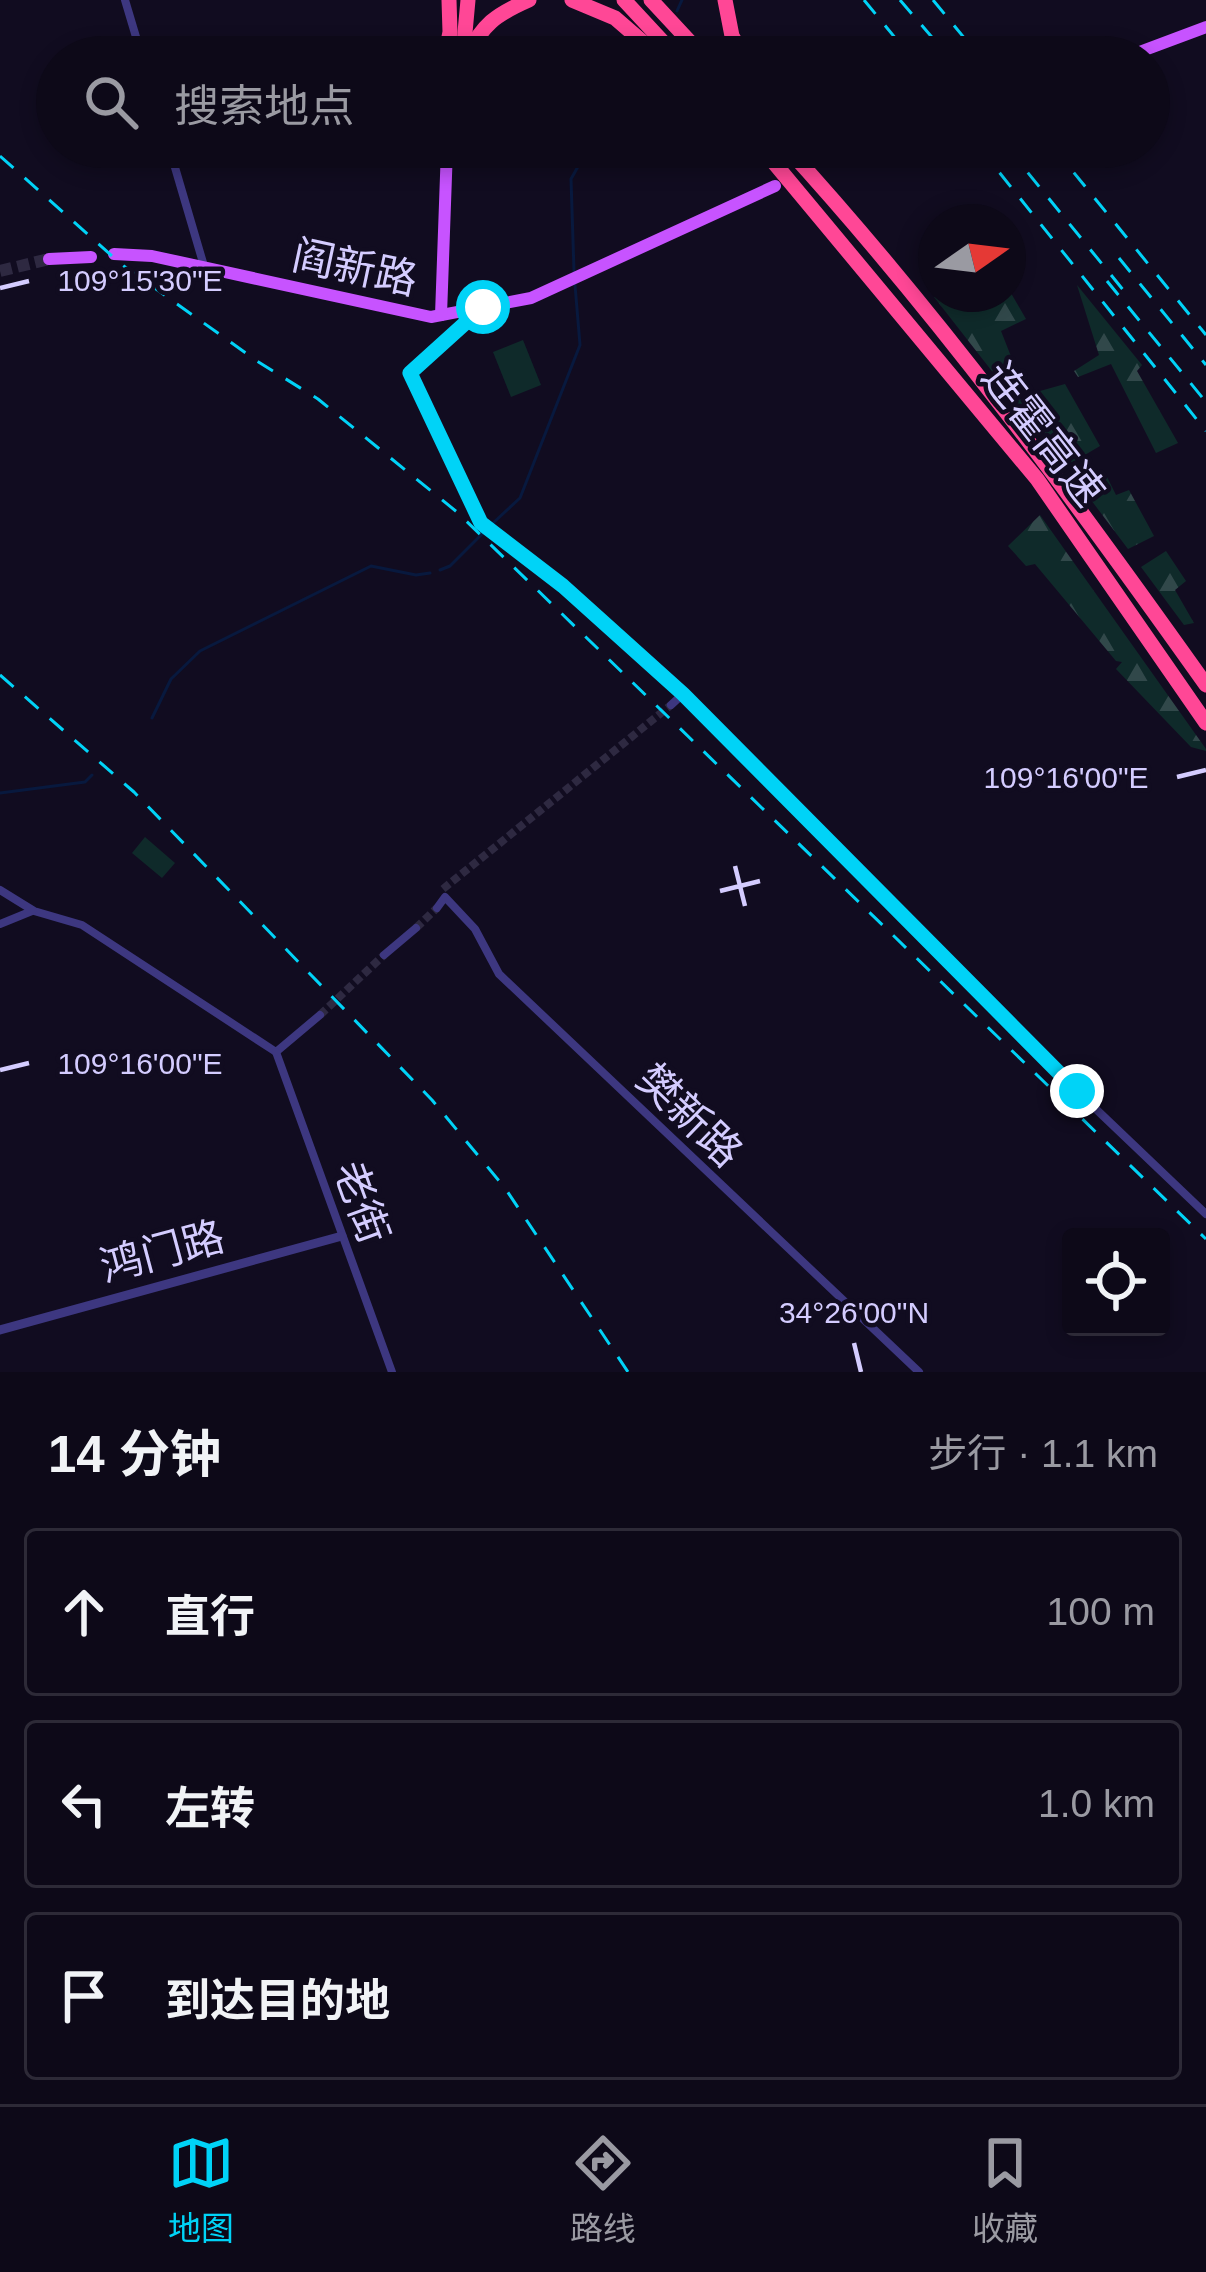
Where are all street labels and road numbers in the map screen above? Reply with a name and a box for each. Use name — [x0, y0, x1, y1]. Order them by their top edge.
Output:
street label: 阎新路 — [288, 231, 421, 304]
street label: 连霍高速 — [973, 354, 1114, 515]
street label: 樊新路 — [628, 1055, 751, 1176]
street label: 老街 — [325, 1155, 398, 1250]
street label: 鸿门路 — [95, 1212, 229, 1290]

